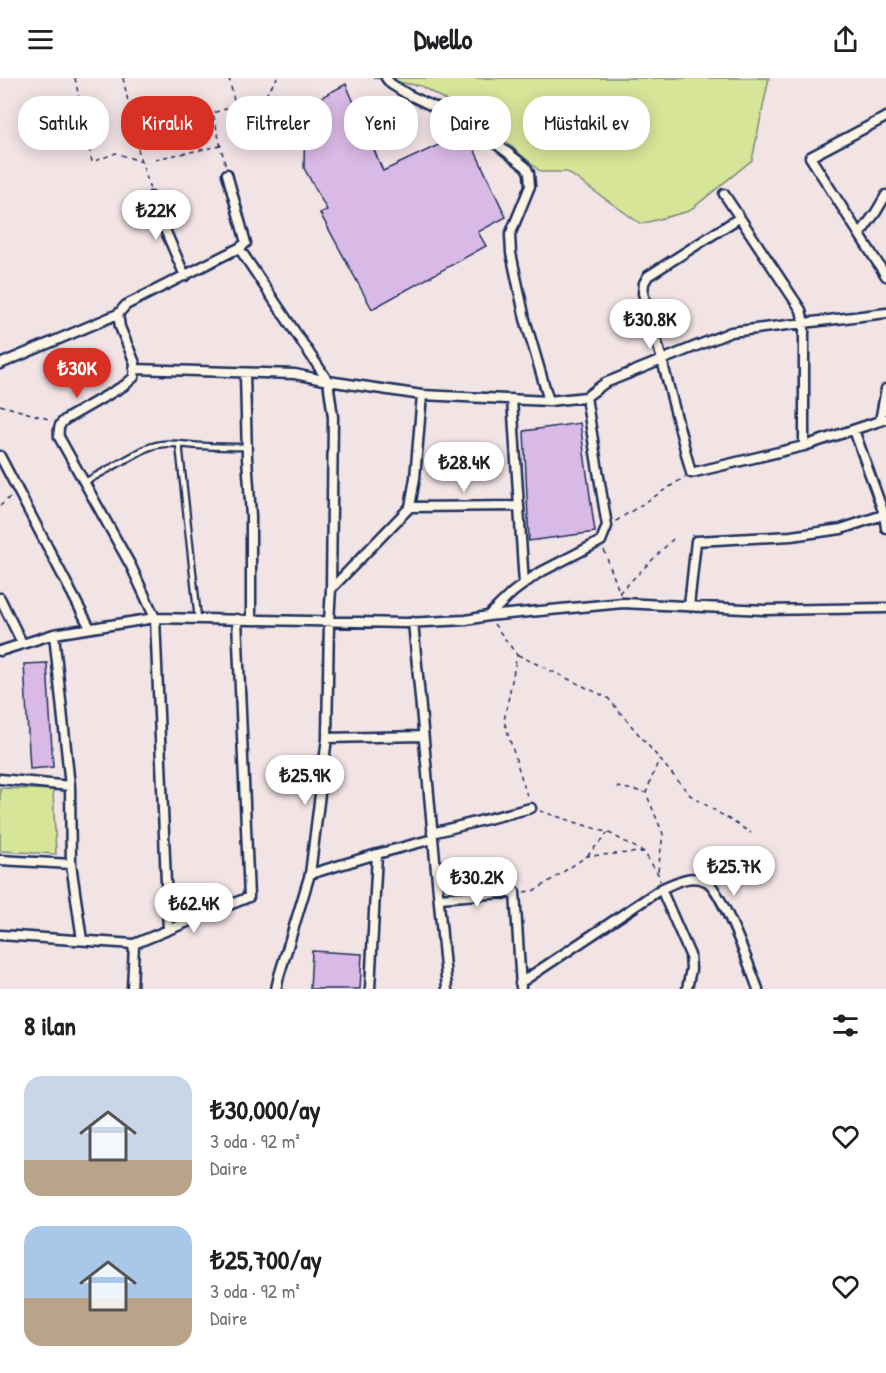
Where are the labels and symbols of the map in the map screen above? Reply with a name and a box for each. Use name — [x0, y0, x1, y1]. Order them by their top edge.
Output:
pin: ₺22K — [120, 190, 192, 241]
pin: ₺30.8K — [601, 299, 699, 350]
pin: ₺30K — [41, 348, 113, 399]
pin: ₺28.4K — [415, 442, 513, 493]
pin: ₺25.9K — [256, 755, 354, 806]
pin: ₺25.7K — [685, 846, 783, 897]
pin: ₺30.2K — [428, 857, 526, 908]
pin: ₺62.4K — [145, 883, 243, 934]

